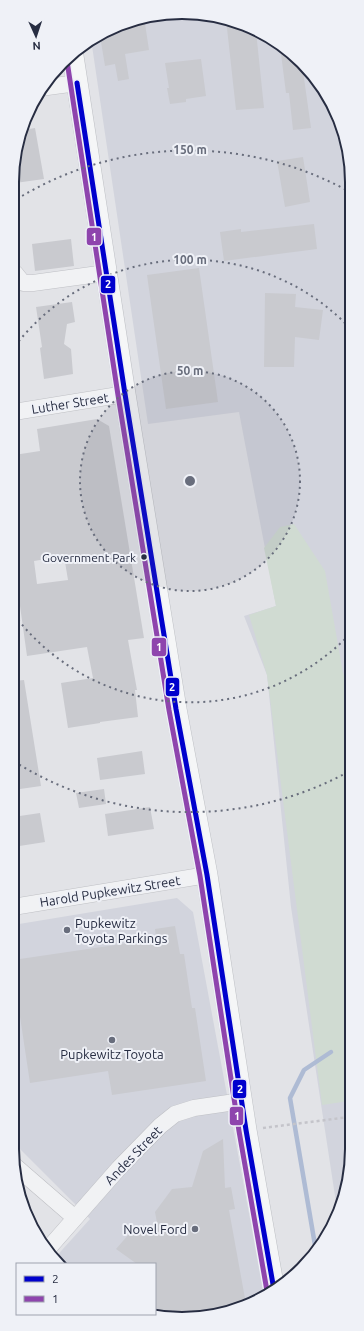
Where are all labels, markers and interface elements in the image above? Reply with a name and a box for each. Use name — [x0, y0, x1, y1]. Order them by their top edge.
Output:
north arrow — [16, 16, 56, 56]
text: N — [32, 40, 41, 52]
text: 150 m — [173, 143, 207, 156]
line badge: 1 — [86, 227, 102, 246]
text: 1 — [91, 231, 97, 243]
text: 100 m — [173, 253, 207, 266]
line badge: 2 — [100, 275, 116, 294]
text: 2 — [105, 278, 111, 290]
text: 50 m — [177, 364, 203, 377]
street label: Luther Street — [30, 390, 110, 416]
centre of rings — [183, 474, 197, 488]
place label: Government Park — [42, 551, 136, 564]
marker: Government Park — [139, 552, 149, 562]
line badge: 1 — [151, 637, 167, 657]
text: 1 — [156, 641, 162, 653]
line badge: 2 — [165, 677, 180, 697]
text: 2 — [169, 681, 175, 693]
street label: Harold Pupkewitz Street — [39, 873, 181, 909]
place label: Pupkewitz Toyota Parkings — [75, 916, 168, 945]
marker: Pupkewitz Toyota Parkings — [62, 925, 72, 935]
marker: Pupkewitz Toyota — [107, 1035, 117, 1045]
place label: Pupkewitz Toyota — [60, 1047, 164, 1061]
line badge: 2 — [232, 1079, 247, 1099]
text: 2 — [237, 1083, 243, 1095]
line badge: 1 — [229, 1106, 244, 1126]
text: 1 — [234, 1110, 240, 1122]
street label: Andes Street — [102, 1123, 164, 1187]
place label: Novel Ford — [123, 1222, 187, 1236]
marker: Novel Ford — [190, 1224, 200, 1234]
legend — [16, 1263, 156, 1315]
text: 2 — [52, 1272, 59, 1285]
text: 1 — [52, 1292, 59, 1305]

